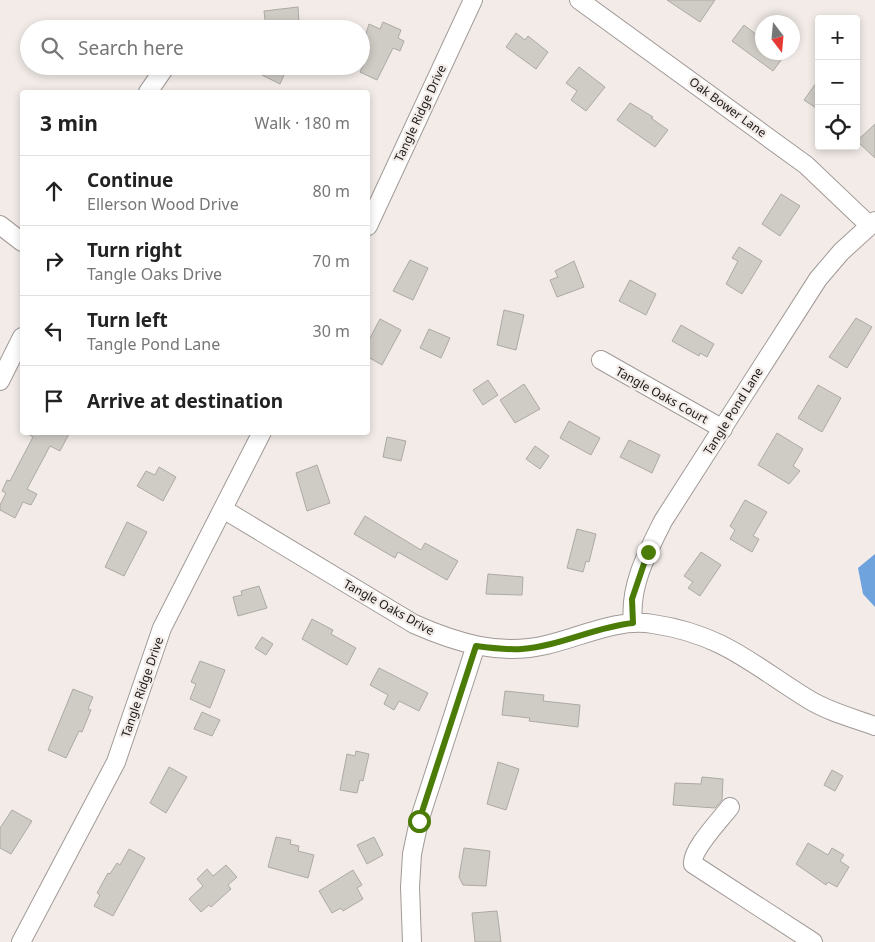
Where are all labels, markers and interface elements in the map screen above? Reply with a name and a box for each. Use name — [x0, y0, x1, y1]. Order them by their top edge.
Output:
north arrow — [755, 15, 800, 60]
map controls — [815, 15, 860, 150]
button: + — [815, 15, 860, 60]
search box — [20, 20, 370, 75]
icon: search — [38, 34, 66, 62]
text: Search here — [78, 35, 184, 61]
button: − — [815, 60, 860, 105]
street label: Tangle Ridge Drive — [390, 62, 450, 164]
street label: Oak Bower Lane — [686, 73, 770, 141]
button: locate — [815, 105, 860, 150]
text: 3 min — [40, 109, 98, 137]
text: Walk · 180 m — [255, 112, 350, 134]
text: Continue — [87, 167, 173, 193]
icon: ahead — [40, 177, 68, 205]
text: 80 m — [313, 180, 350, 202]
text: Ellerson Wood Drive — [87, 193, 239, 215]
text: Turn right — [87, 237, 182, 263]
icon: right — [40, 247, 68, 275]
text: 70 m — [313, 250, 350, 272]
text: Tangle Oaks Drive — [87, 263, 222, 285]
text: Turn left — [87, 307, 168, 333]
icon: left — [40, 317, 68, 345]
text: 30 m — [313, 320, 350, 342]
text: Tangle Pond Lane — [87, 333, 220, 355]
street label: Tangle Oaks Court — [613, 363, 712, 428]
street label: Tangle Pond Lane — [699, 364, 767, 458]
icon: arrive — [40, 387, 68, 415]
text: Arrive at destination — [87, 388, 283, 414]
route end — [637, 541, 660, 564]
street label: Tangle Oaks Drive — [341, 575, 438, 639]
street label: Tangle Ridge Drive — [117, 634, 167, 739]
route start — [408, 810, 431, 833]

